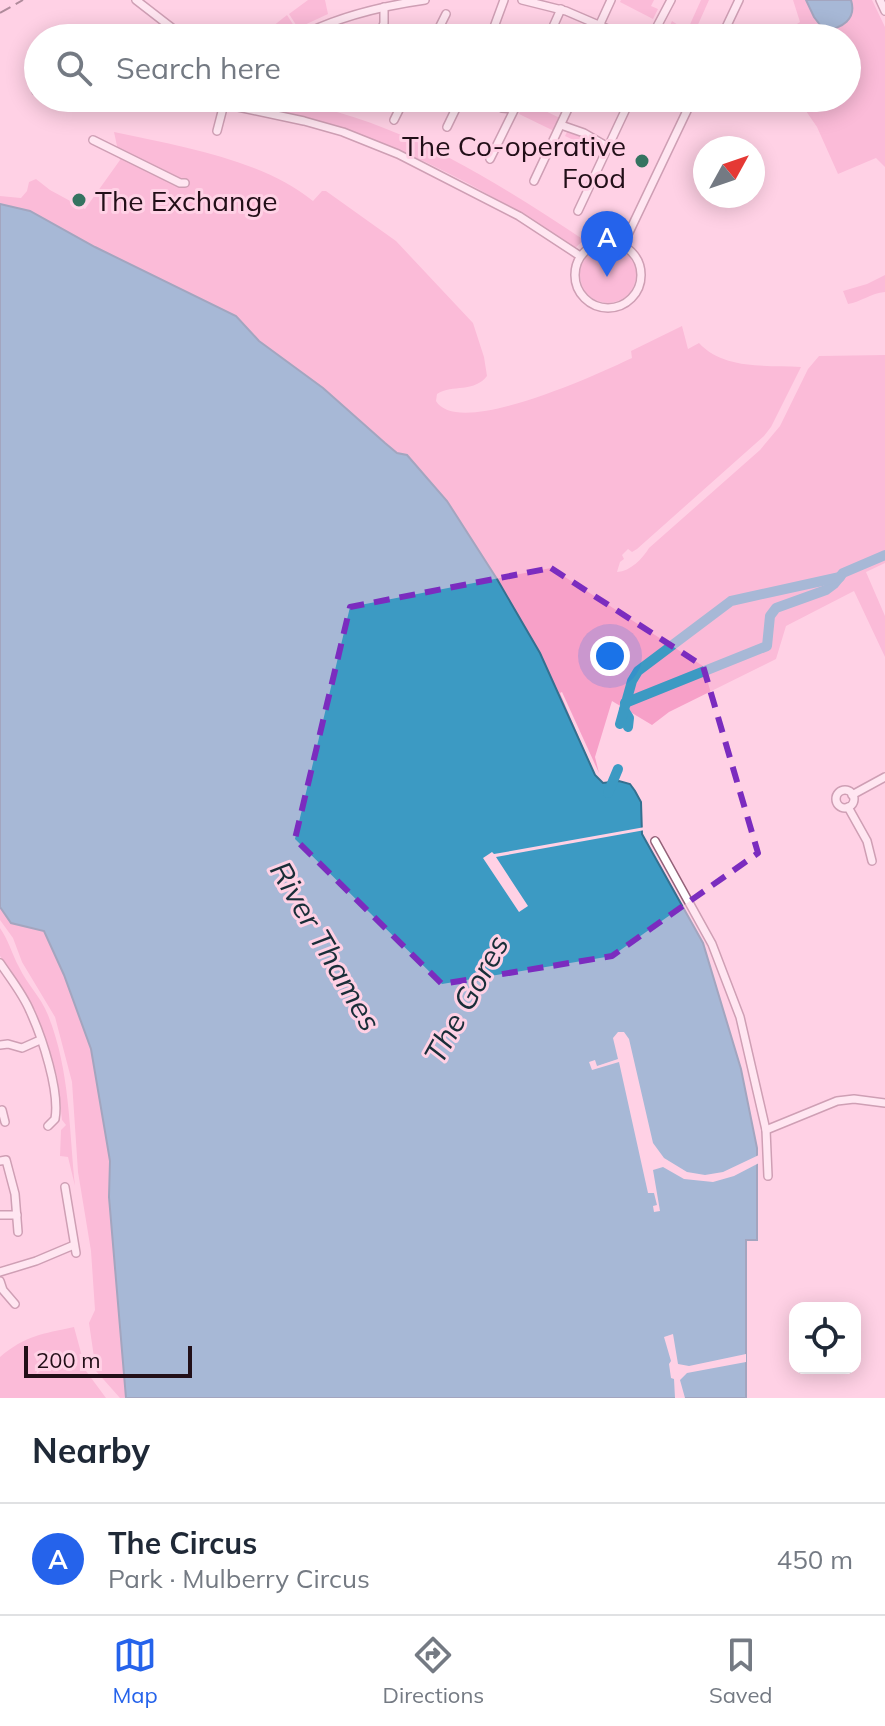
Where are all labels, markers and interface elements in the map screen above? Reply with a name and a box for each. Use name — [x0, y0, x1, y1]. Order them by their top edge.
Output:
search box — [24, 24, 861, 112]
icon: search — [52, 46, 96, 90]
text: Search here — [116, 49, 281, 87]
place label: The Co-operative Food — [402, 128, 626, 195]
north arrow — [693, 136, 765, 208]
marker: The Co-operative Food — [633, 152, 651, 170]
place label: The Exchange — [95, 183, 278, 218]
marker: The Exchange — [70, 191, 88, 209]
pin: A — [581, 211, 633, 277]
your location — [590, 636, 630, 676]
water label: River Thames — [262, 854, 390, 1038]
water label: The Gores — [415, 928, 517, 1070]
map controls — [789, 1302, 861, 1374]
button: locate — [789, 1302, 861, 1374]
scale bar — [24, 1342, 192, 1378]
text: 200 m — [36, 1346, 101, 1374]
text: Nearby — [32, 1429, 150, 1472]
text: The Circus — [108, 1524, 257, 1562]
text: A — [48, 1543, 68, 1576]
text: 450 m — [777, 1543, 853, 1576]
text: Park · Mulberry Circus — [108, 1562, 370, 1595]
tab: Map — [112, 1633, 158, 1709]
tab: Directions — [383, 1633, 484, 1709]
tab: Saved — [709, 1633, 773, 1709]

